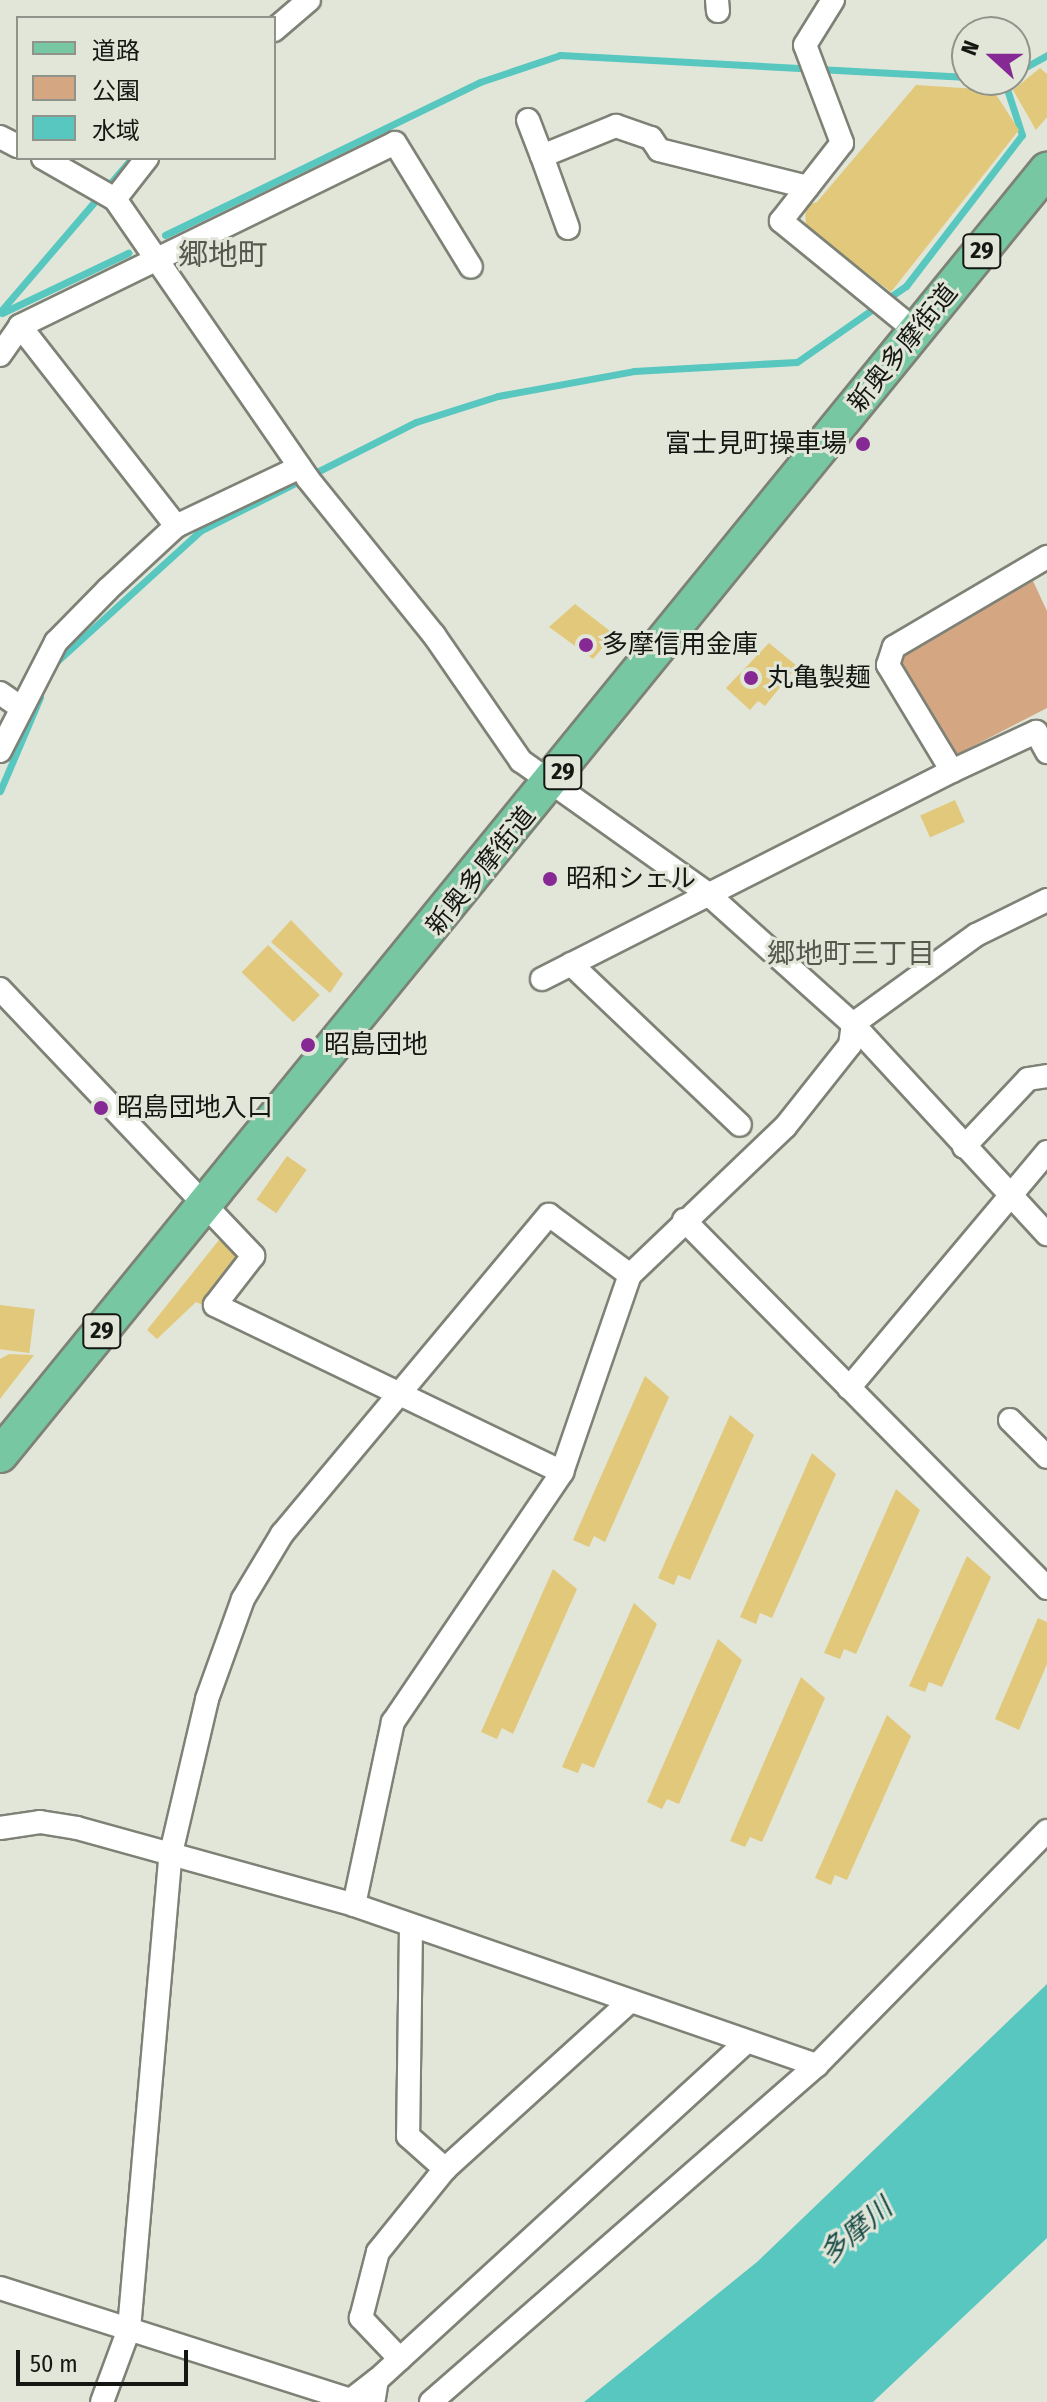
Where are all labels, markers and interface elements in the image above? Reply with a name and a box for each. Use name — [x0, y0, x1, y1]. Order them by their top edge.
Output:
legend — [16, 16, 276, 160]
north arrow — [951, 16, 1031, 96]
text: 道路 — [92, 37, 140, 65]
text: N — [955, 37, 985, 59]
text: 公園 — [92, 77, 140, 105]
text: 水域 — [92, 117, 140, 145]
road number: 29 — [962, 231, 1002, 271]
district label: 郷地町 — [178, 237, 268, 273]
street label: 新奥多摩街道 — [842, 278, 964, 418]
place label: 富士見町操車場 — [665, 428, 847, 460]
marker: 富士見町操車場 — [854, 435, 872, 453]
place label: 多摩信用金庫 — [602, 629, 758, 661]
marker: 多摩信用金庫 — [577, 636, 595, 654]
place label: 丸亀製麺 — [767, 662, 871, 694]
marker: 丸亀製麺 — [742, 669, 760, 687]
road number: 29 — [543, 752, 583, 792]
street label: 新奥多摩街道 — [420, 801, 542, 941]
place label: 昭和シェル — [566, 863, 696, 895]
marker: 昭和シェル — [541, 870, 559, 888]
district label: 郷地町三丁目 — [767, 937, 935, 971]
place label: 昭島団地 — [324, 1029, 428, 1061]
marker: 昭島団地 — [299, 1036, 317, 1054]
place label: 昭島団地入口 — [117, 1092, 273, 1124]
marker: 昭島団地入口 — [92, 1099, 110, 1117]
road number: 29 — [82, 1311, 122, 1351]
water label: 多摩川 — [813, 2191, 899, 2271]
scale bar — [20, 2334, 192, 2384]
text: 50 m — [30, 2350, 78, 2378]

